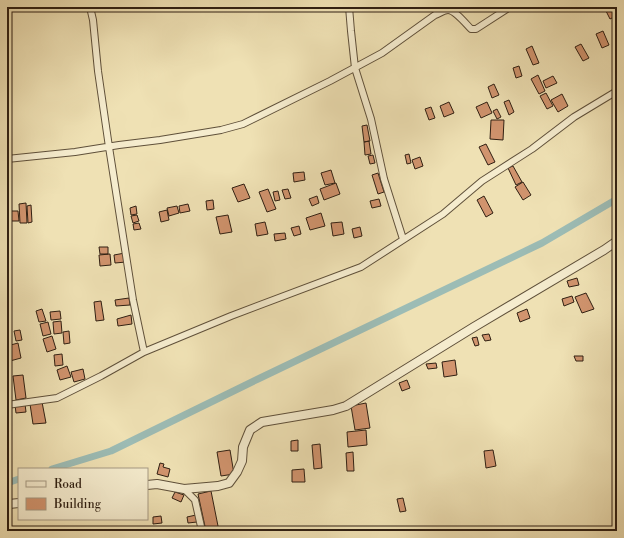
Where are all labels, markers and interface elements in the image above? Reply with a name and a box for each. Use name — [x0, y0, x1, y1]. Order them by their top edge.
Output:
legend — [18, 468, 148, 520]
text: Road — [54, 477, 82, 492]
text: Building — [53, 497, 102, 512]

